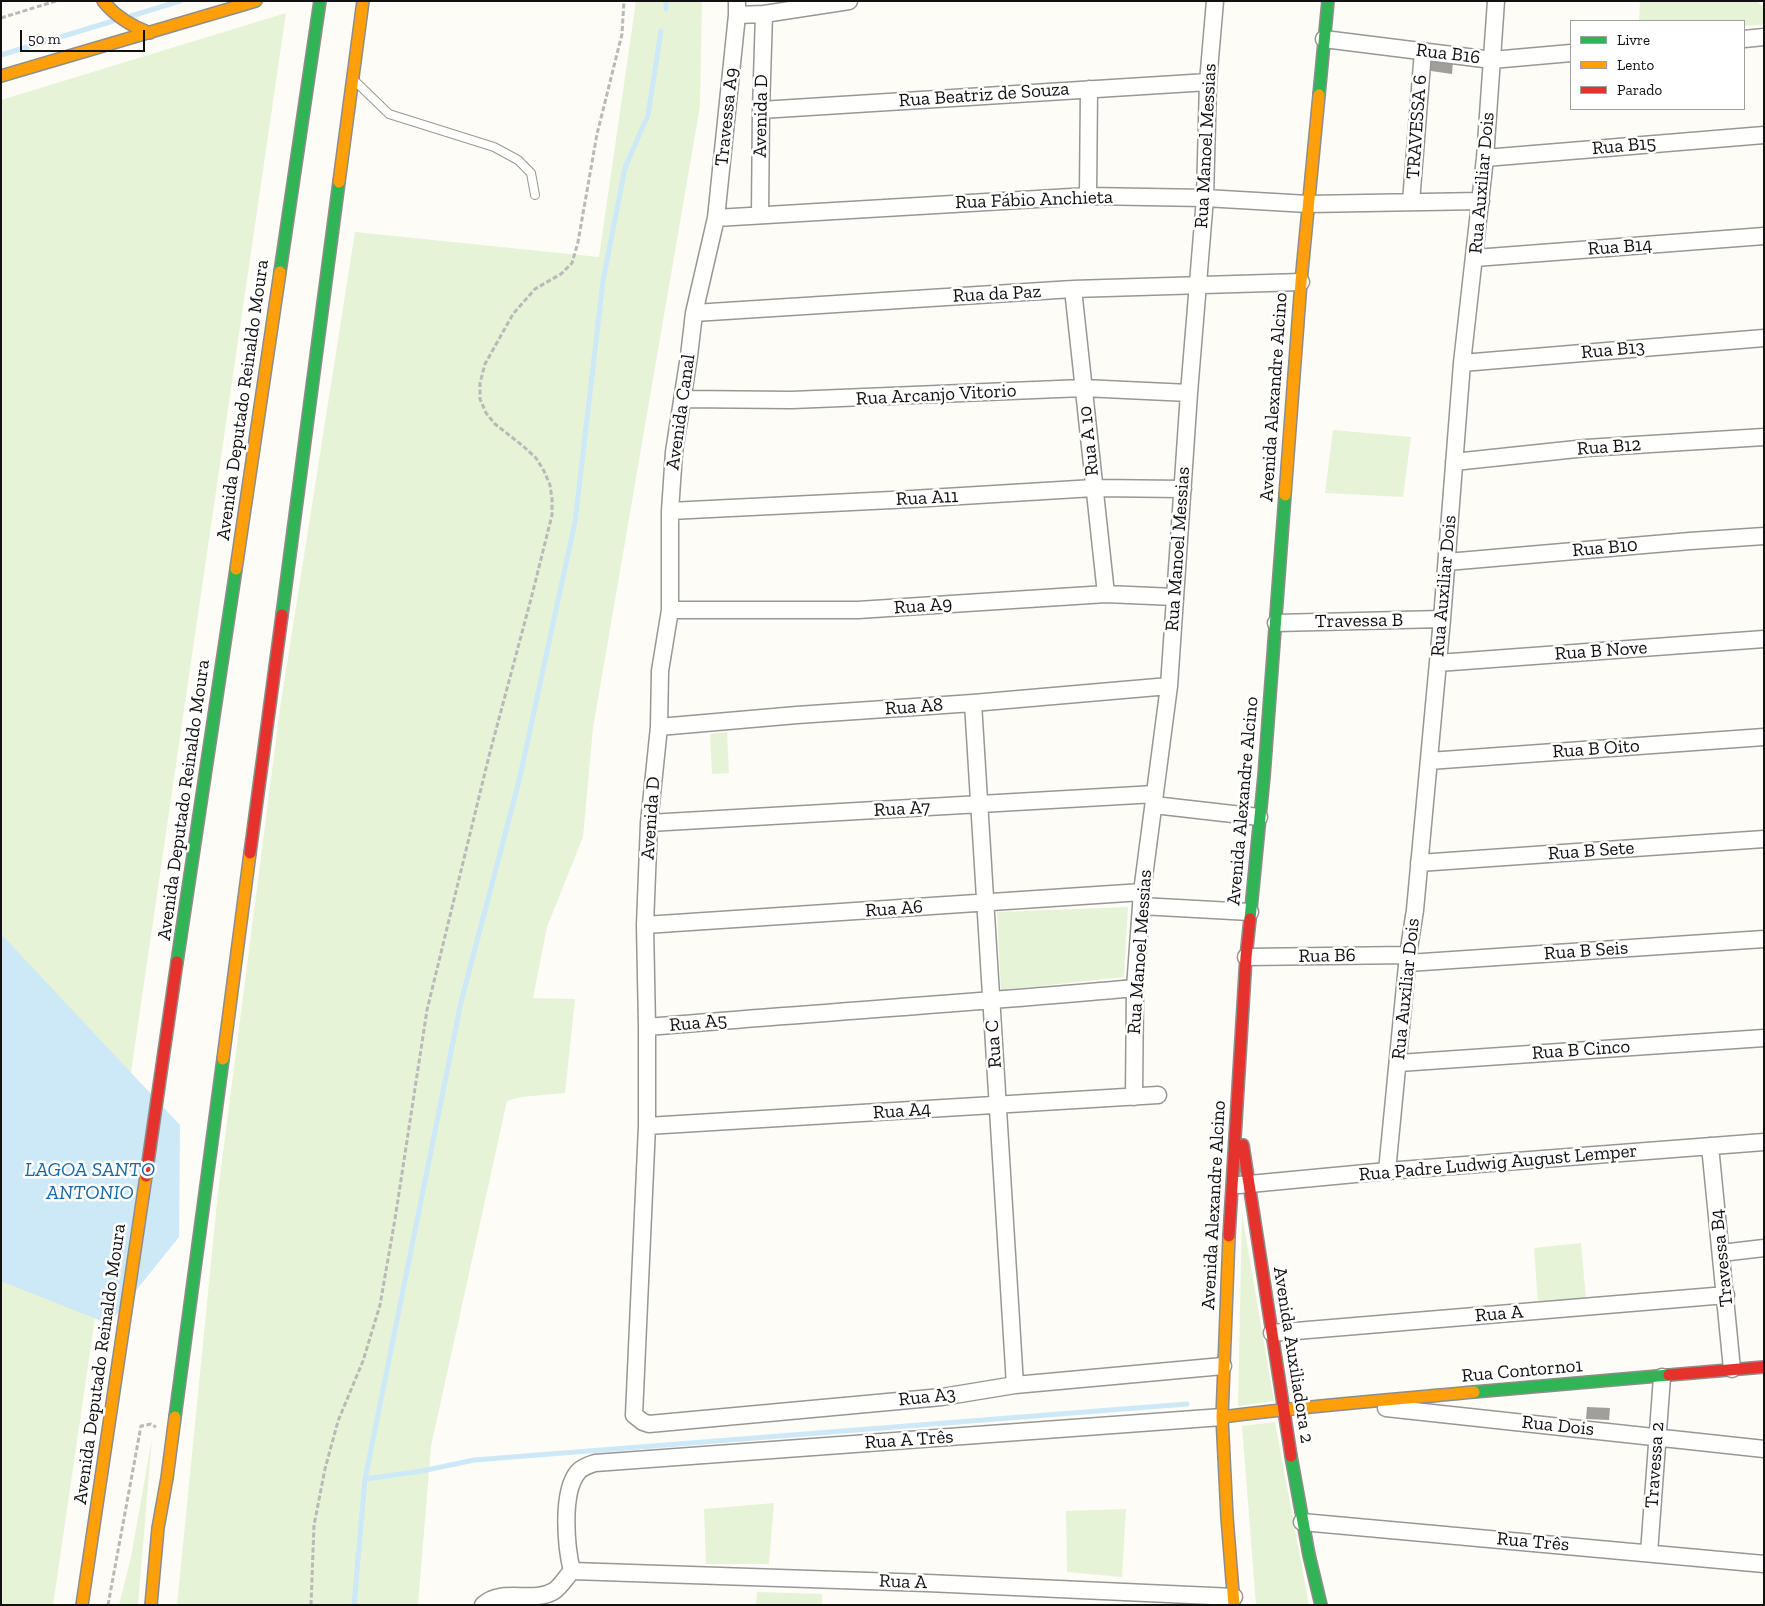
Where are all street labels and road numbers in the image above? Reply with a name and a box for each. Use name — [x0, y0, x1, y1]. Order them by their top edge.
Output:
street label: Rua B16 — [1414, 39, 1482, 69]
street label: Rua Manoel Messias — [1190, 63, 1222, 229]
street label: Travessa A9 — [710, 67, 744, 167]
street label: Avenida D — [749, 74, 773, 158]
street label: TRAVESSA 6 — [1402, 74, 1432, 180]
street label: Rua Beatriz de Souza — [898, 78, 1070, 112]
street label: Rua Auxiliar Dois — [1464, 111, 1500, 255]
street label: Rua B15 — [1591, 132, 1657, 160]
street label: Rua Fábio Anchieta — [955, 186, 1113, 214]
street label: Rua B14 — [1587, 233, 1653, 261]
street label: Avenida Deputado Reinaldo Moura — [212, 258, 274, 542]
street label: Rua da Paz — [952, 280, 1042, 308]
street label: Avenida Alexandre Alcino — [1255, 292, 1293, 502]
street label: Rua B13 — [1580, 336, 1646, 364]
street label: Avenida Canal — [662, 353, 700, 471]
street label: Rua Arcanjo Vitorio — [855, 379, 1017, 411]
street label: Rua A 10 — [1074, 405, 1104, 477]
street label: Rua B12 — [1576, 433, 1642, 461]
street label: Rua Manoel Messias — [1161, 466, 1195, 632]
street label: Rua A11 — [895, 485, 959, 511]
street label: Rua Auxiliar Dois — [1426, 514, 1462, 658]
street label: Rua B10 — [1571, 534, 1639, 562]
street label: Rua A9 — [893, 593, 953, 619]
street label: Travessa B — [1315, 609, 1403, 633]
street label: Rua B Nove — [1554, 636, 1648, 666]
street label: Avenida Deputado Reinaldo Moura — [153, 658, 215, 942]
street label: Rua A8 — [884, 694, 944, 720]
street label: Avenida Alexandre Alcino — [1223, 696, 1263, 906]
street label: Rua B Oito — [1551, 735, 1641, 763]
street label: Avenida D — [637, 776, 665, 860]
street label: Rua A7 — [873, 796, 931, 822]
street label: Rua B Sete — [1547, 837, 1635, 865]
street label: Rua Manoel Messias — [1123, 869, 1157, 1035]
street label: Rua A6 — [864, 896, 924, 922]
street label: Rua Auxiliar Dois — [1387, 917, 1425, 1061]
street label: Rua B Seis — [1543, 937, 1629, 965]
street label: Rua B6 — [1298, 944, 1356, 968]
street label: Rua A5 — [668, 1009, 728, 1037]
street label: Rua C — [981, 1019, 1007, 1069]
street label: Rua B Cinco — [1531, 1035, 1631, 1065]
street label: Rua A4 — [872, 1098, 932, 1124]
street label: Avenida Alexandre Alcino — [1197, 1100, 1231, 1310]
street label: Rua Padre Ludwig August Lemper — [1358, 1139, 1638, 1187]
street label: Travessa B4 — [1706, 1208, 1738, 1308]
street label: Avenida Deputado Reinaldo Moura — [69, 1222, 131, 1506]
street label: Avenida Auxiliadora 2 — [1268, 1265, 1318, 1445]
street label: Rua A — [1474, 1301, 1524, 1327]
street label: Rua Contorno1 — [1460, 1354, 1584, 1388]
street label: Rua A3 — [897, 1383, 957, 1411]
street label: Rua Dois — [1521, 1411, 1595, 1441]
street label: Travessa 2 — [1641, 1421, 1669, 1509]
street label: Rua A Três — [864, 1426, 954, 1454]
street label: Rua Três — [1496, 1527, 1570, 1557]
street label: Rua A — [879, 1570, 927, 1594]

